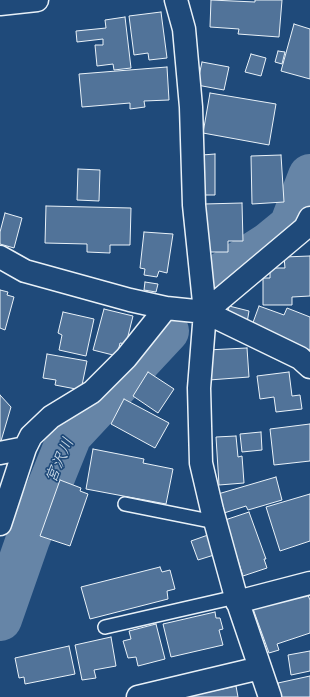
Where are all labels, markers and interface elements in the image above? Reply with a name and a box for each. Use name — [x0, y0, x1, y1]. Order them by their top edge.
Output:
water label: 宮沢川 — [42, 435, 80, 487]

